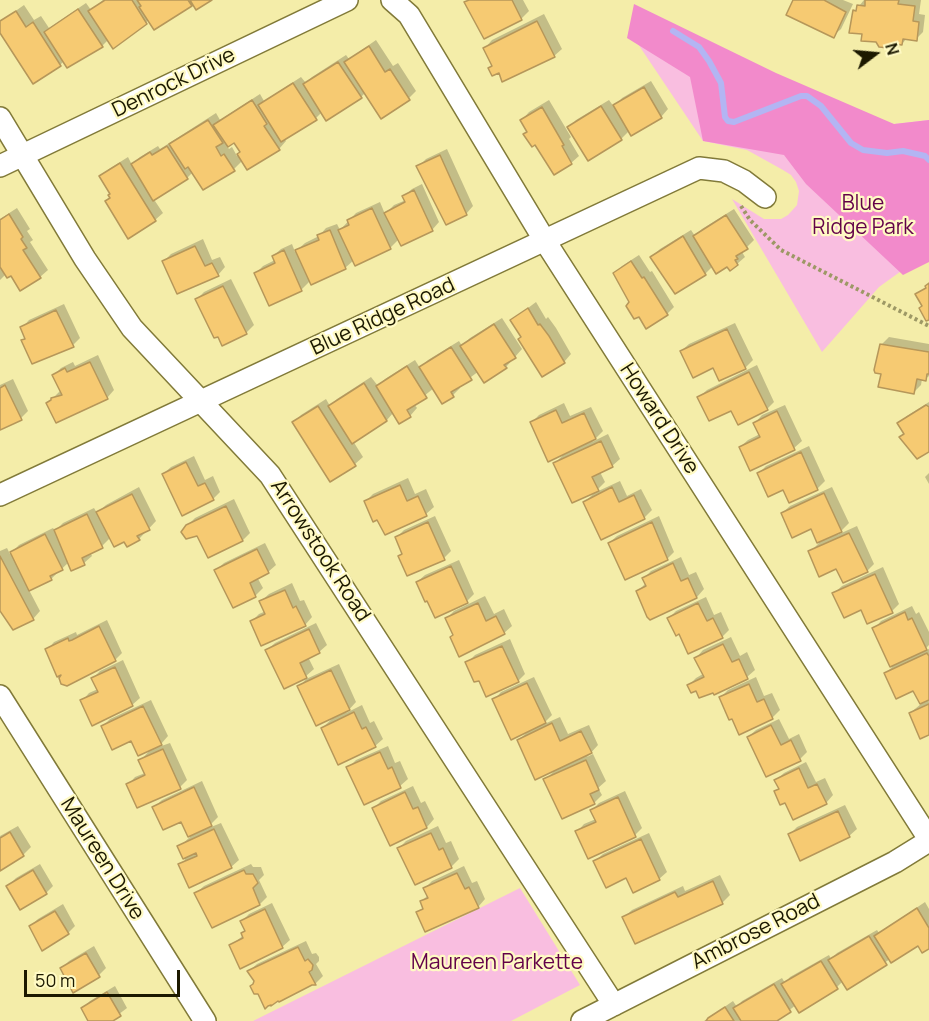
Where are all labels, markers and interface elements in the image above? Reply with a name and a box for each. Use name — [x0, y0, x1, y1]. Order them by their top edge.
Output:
north arrow — [845, 24, 905, 84]
text: N — [880, 40, 904, 58]
street label: Denrock Drive — [108, 42, 240, 124]
park label: Blue Ridge Park — [812, 191, 914, 241]
street label: Blue Ridge Road — [307, 273, 459, 361]
street label: Howard Drive — [614, 359, 704, 479]
street label: Arrowstook Road — [265, 475, 375, 627]
street label: Maureen Drive — [54, 793, 150, 925]
street label: Ambrose Road — [688, 889, 824, 975]
park label: Maureen Parkette — [411, 950, 583, 976]
scale bar — [27, 958, 183, 996]
text: 50 m — [35, 968, 75, 992]

